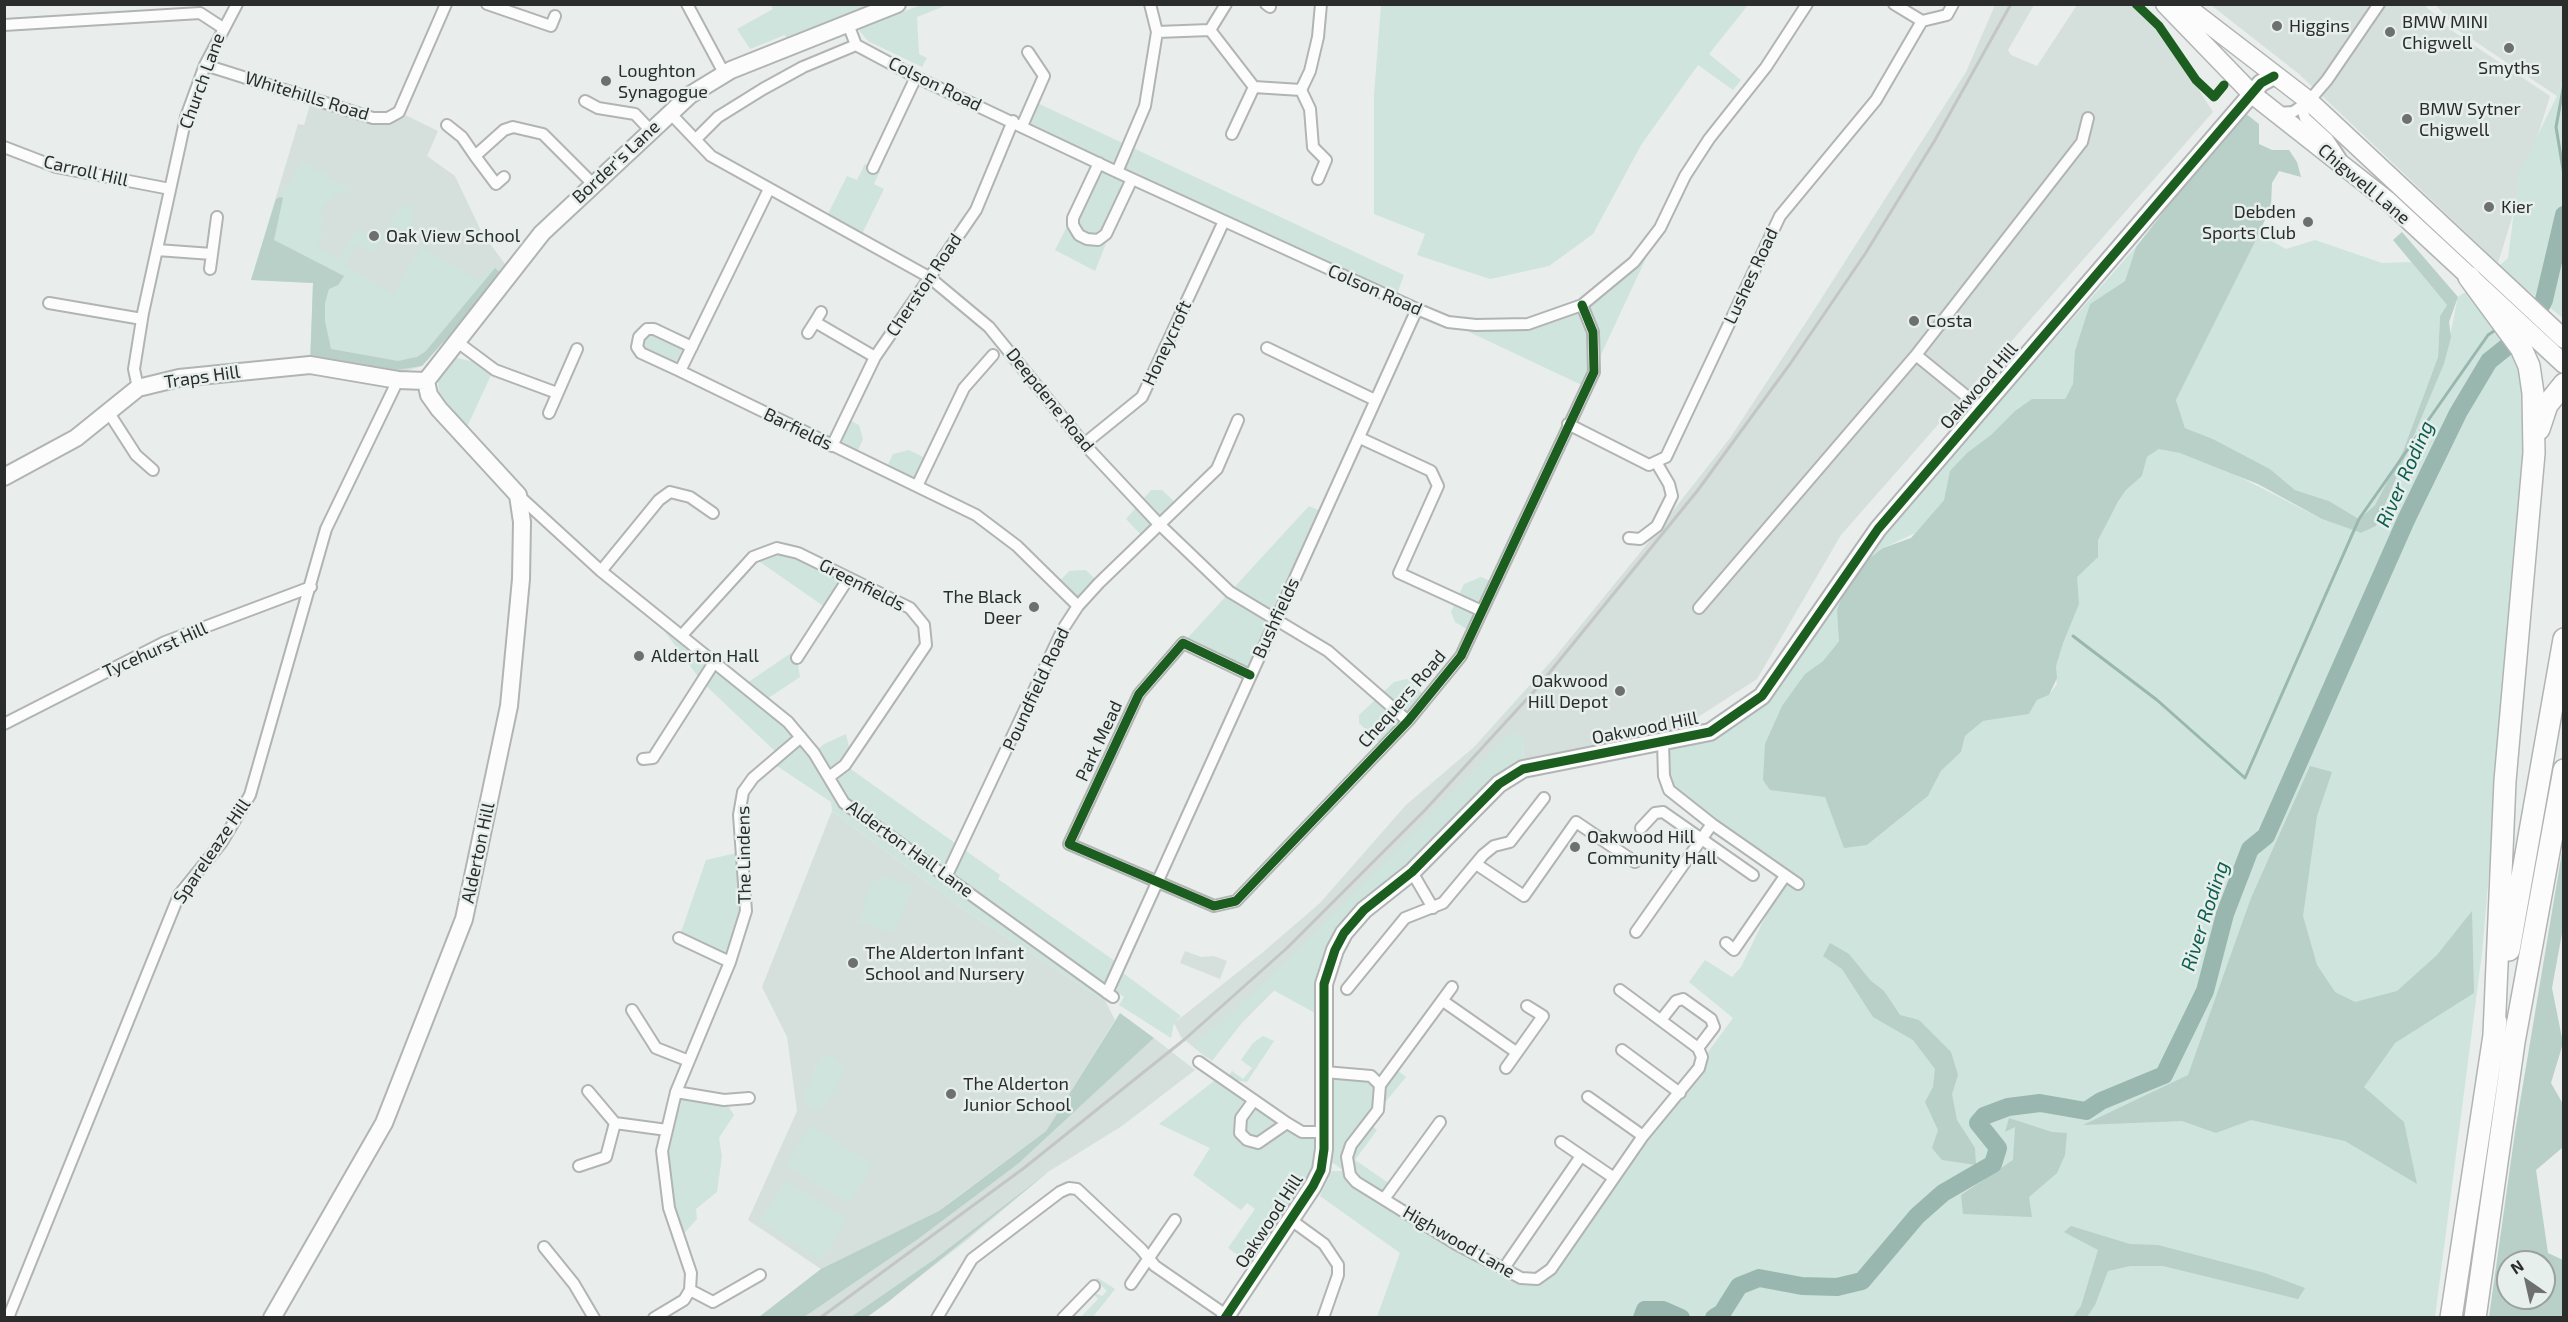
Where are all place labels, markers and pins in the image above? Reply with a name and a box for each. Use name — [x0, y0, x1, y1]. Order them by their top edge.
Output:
place label: BMW MINI Chigwell — [2402, 11, 2488, 54]
place label: Higgins — [2289, 15, 2350, 37]
marker: Higgins — [2270, 19, 2284, 33]
marker: BMW MINI Chigwell — [2383, 25, 2397, 39]
marker: Smyths — [2502, 41, 2516, 55]
place label: Smyths — [2478, 57, 2540, 79]
place label: Loughton Synagogue — [618, 60, 708, 103]
marker: Loughton Synagogue — [599, 74, 613, 88]
place label: BMW Sytner Chigwell — [2419, 98, 2521, 140]
marker: BMW Sytner Chigwell — [2400, 112, 2414, 126]
place label: Kier — [2501, 196, 2533, 218]
marker: Kier — [2482, 200, 2496, 214]
place label: Debden Sports Club — [2202, 201, 2296, 244]
marker: Debden Sports Club — [2301, 215, 2315, 229]
place label: Oak View School — [386, 225, 520, 247]
marker: Oak View School — [367, 229, 381, 243]
place label: Costa — [1926, 310, 1972, 332]
marker: Costa — [1907, 314, 1921, 328]
place label: The Black Deer — [943, 586, 1022, 628]
marker: The Black Deer — [1027, 600, 1041, 614]
place label: Alderton Hall — [651, 645, 759, 667]
marker: Alderton Hall — [632, 649, 646, 663]
place label: Oakwood Hill Depot — [1528, 670, 1608, 712]
marker: Oakwood Hill Depot — [1613, 684, 1627, 698]
place label: Oakwood Hill Community Hall — [1587, 826, 1717, 868]
marker: Oakwood Hill Community Hall — [1568, 840, 1582, 854]
place label: The Alderton Infant School and Nursery — [865, 942, 1025, 984]
marker: The Alderton Infant School and Nursery — [846, 956, 860, 970]
place label: The Alderton Junior School — [963, 1073, 1071, 1116]
marker: The Alderton Junior School — [944, 1087, 958, 1101]

